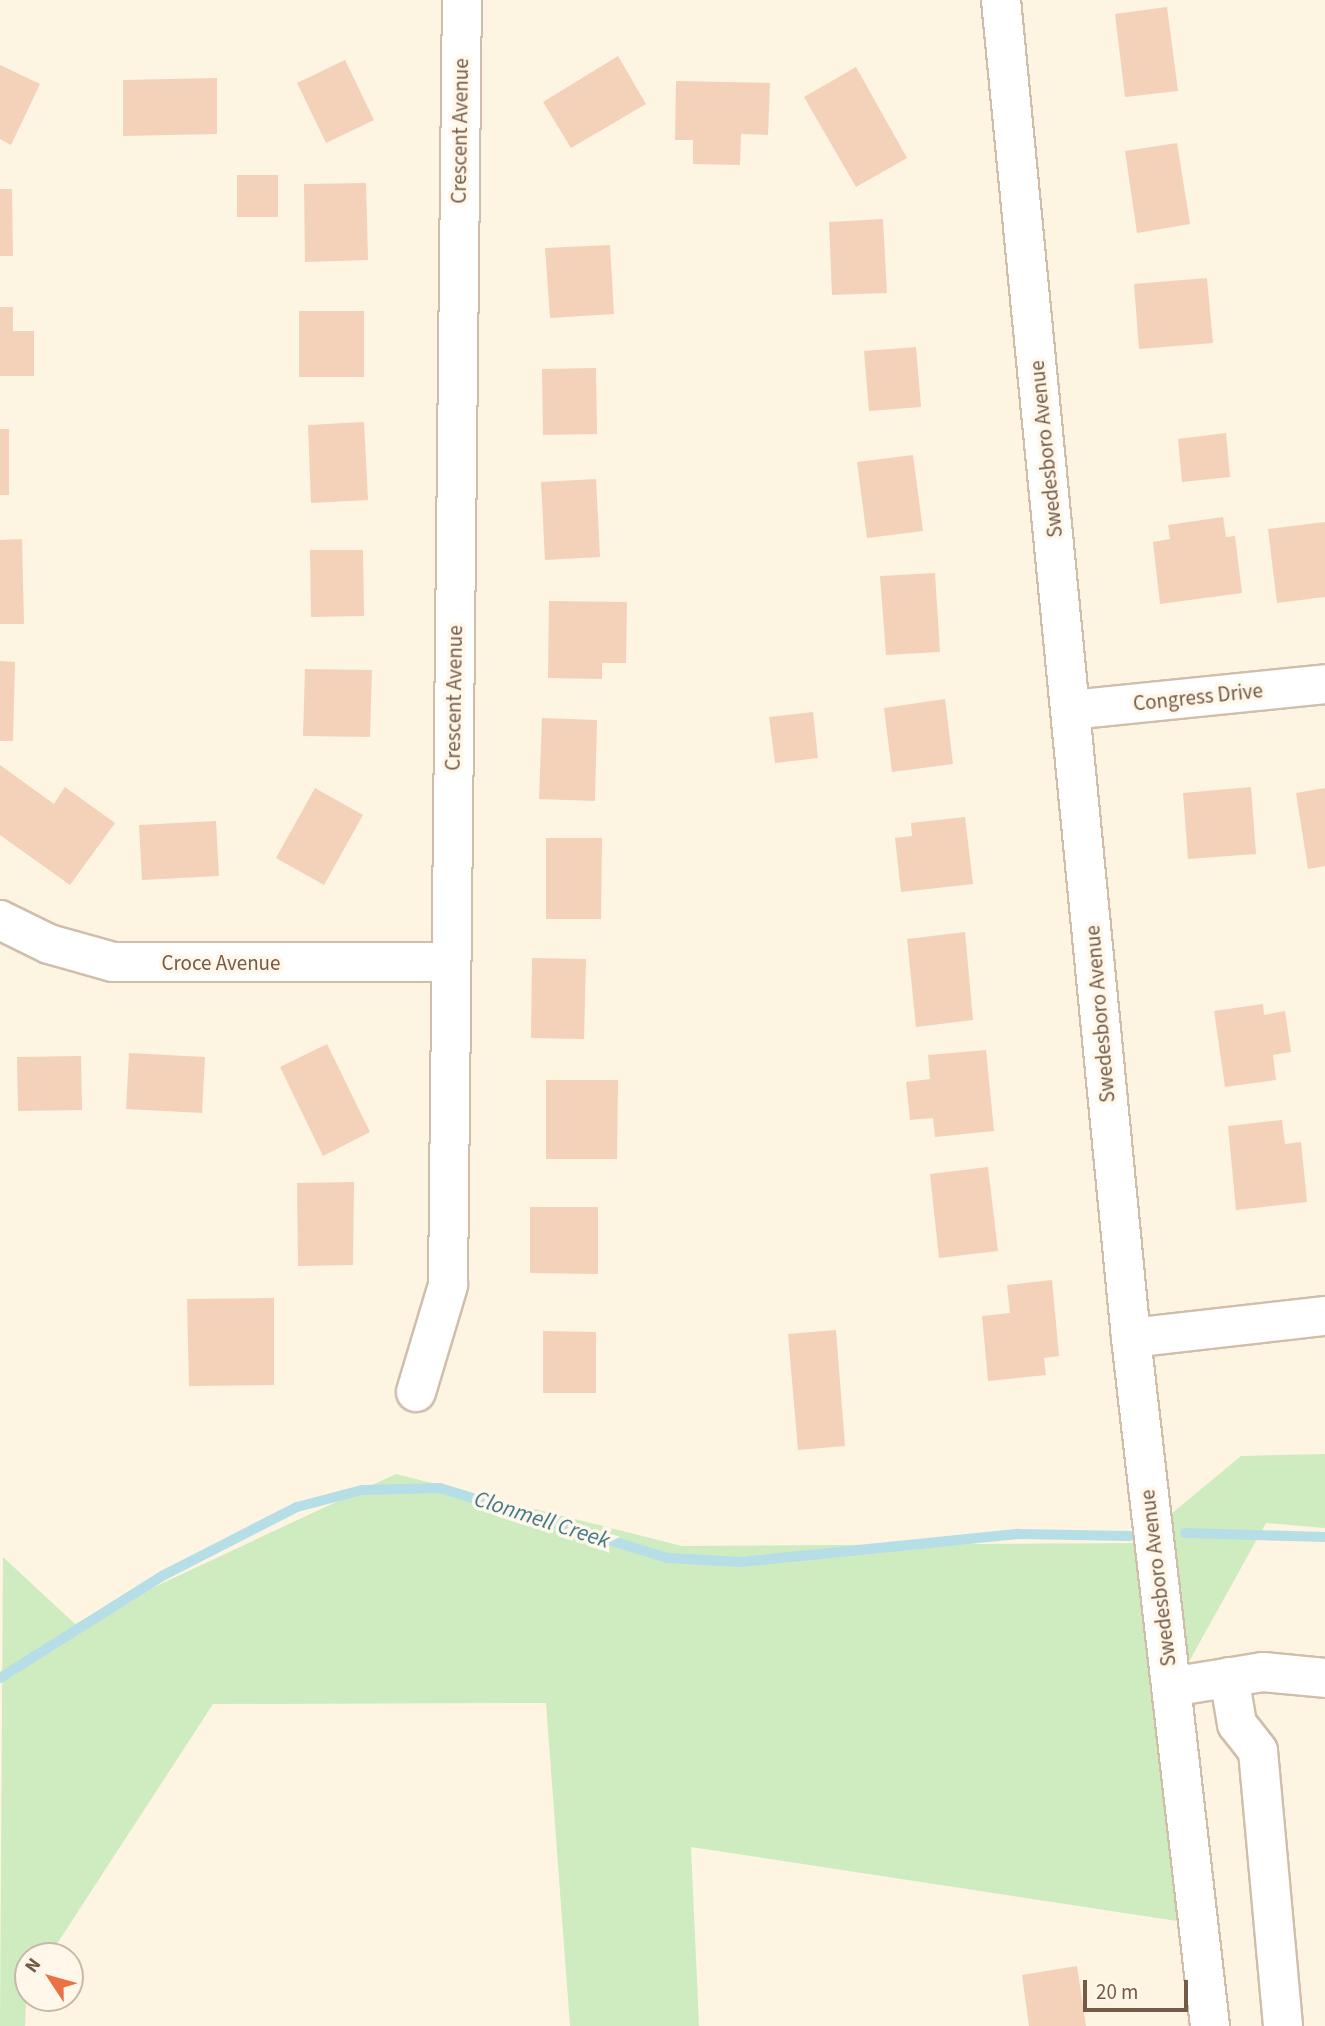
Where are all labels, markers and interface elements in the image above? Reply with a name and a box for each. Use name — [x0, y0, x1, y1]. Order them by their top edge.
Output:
street label: Crescent Avenue — [446, 58, 474, 204]
street label: Swedesboro Avenue — [1024, 359, 1068, 539]
street label: Crescent Avenue — [440, 625, 468, 771]
street label: Congress Drive — [1132, 678, 1264, 716]
street label: Swedesboro Avenue — [1080, 924, 1120, 1104]
street label: Croce Avenue — [162, 950, 280, 976]
water label: Clonmell Creek — [471, 1485, 613, 1555]
street label: Swedesboro Avenue — [1135, 1488, 1181, 1668]
north arrow — [14, 1942, 84, 2012]
text: N — [19, 1952, 48, 1979]
scale bar — [1087, 1966, 1192, 2010]
text: 20 m — [1096, 1977, 1138, 2007]

